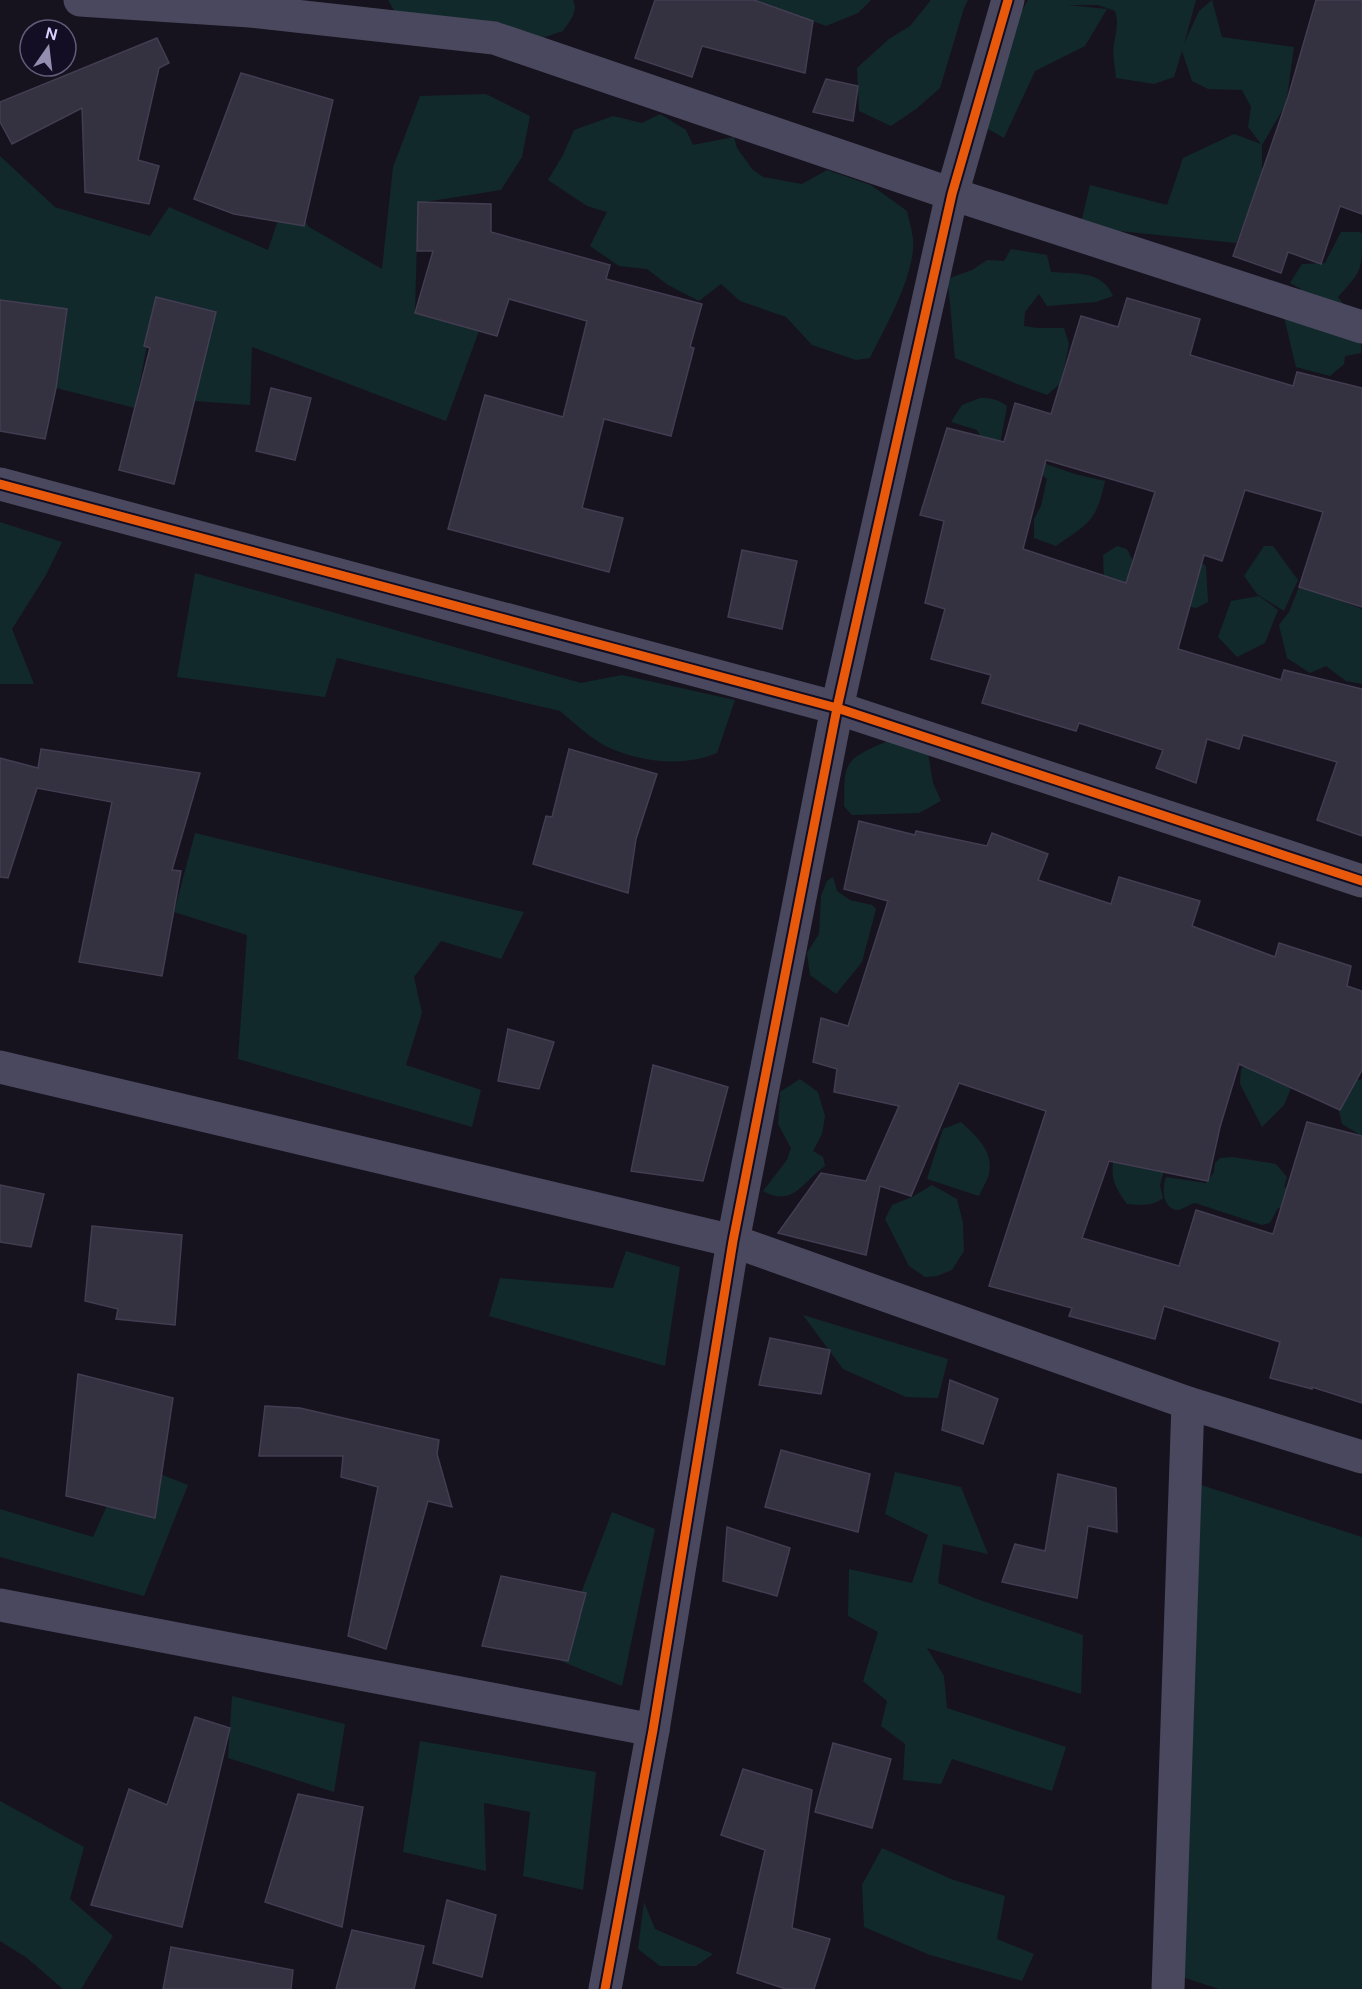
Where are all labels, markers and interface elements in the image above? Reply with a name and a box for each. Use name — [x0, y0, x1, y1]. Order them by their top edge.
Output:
north arrow — [18, 18, 78, 78]
text: N — [43, 22, 60, 46]

